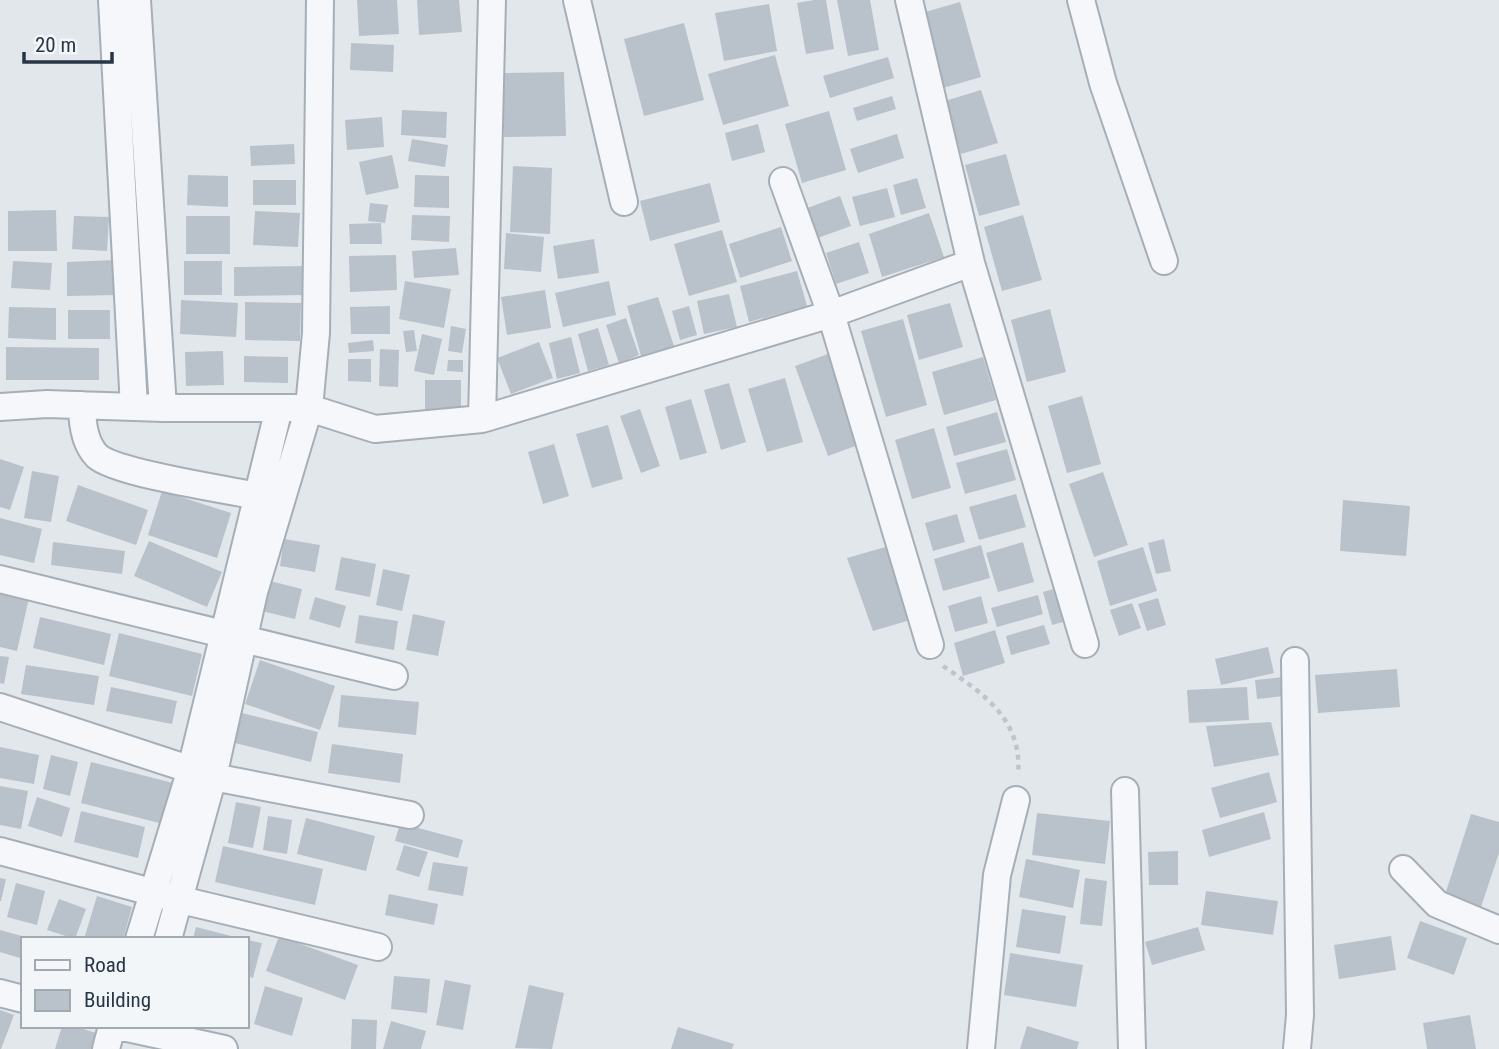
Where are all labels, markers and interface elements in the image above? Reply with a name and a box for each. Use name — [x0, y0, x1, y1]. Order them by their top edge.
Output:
scale bar — [24, 21, 112, 65]
text: 20 m — [35, 33, 76, 57]
legend — [21, 937, 248, 1028]
text: Road — [84, 953, 126, 977]
text: Building — [84, 988, 151, 1012]

